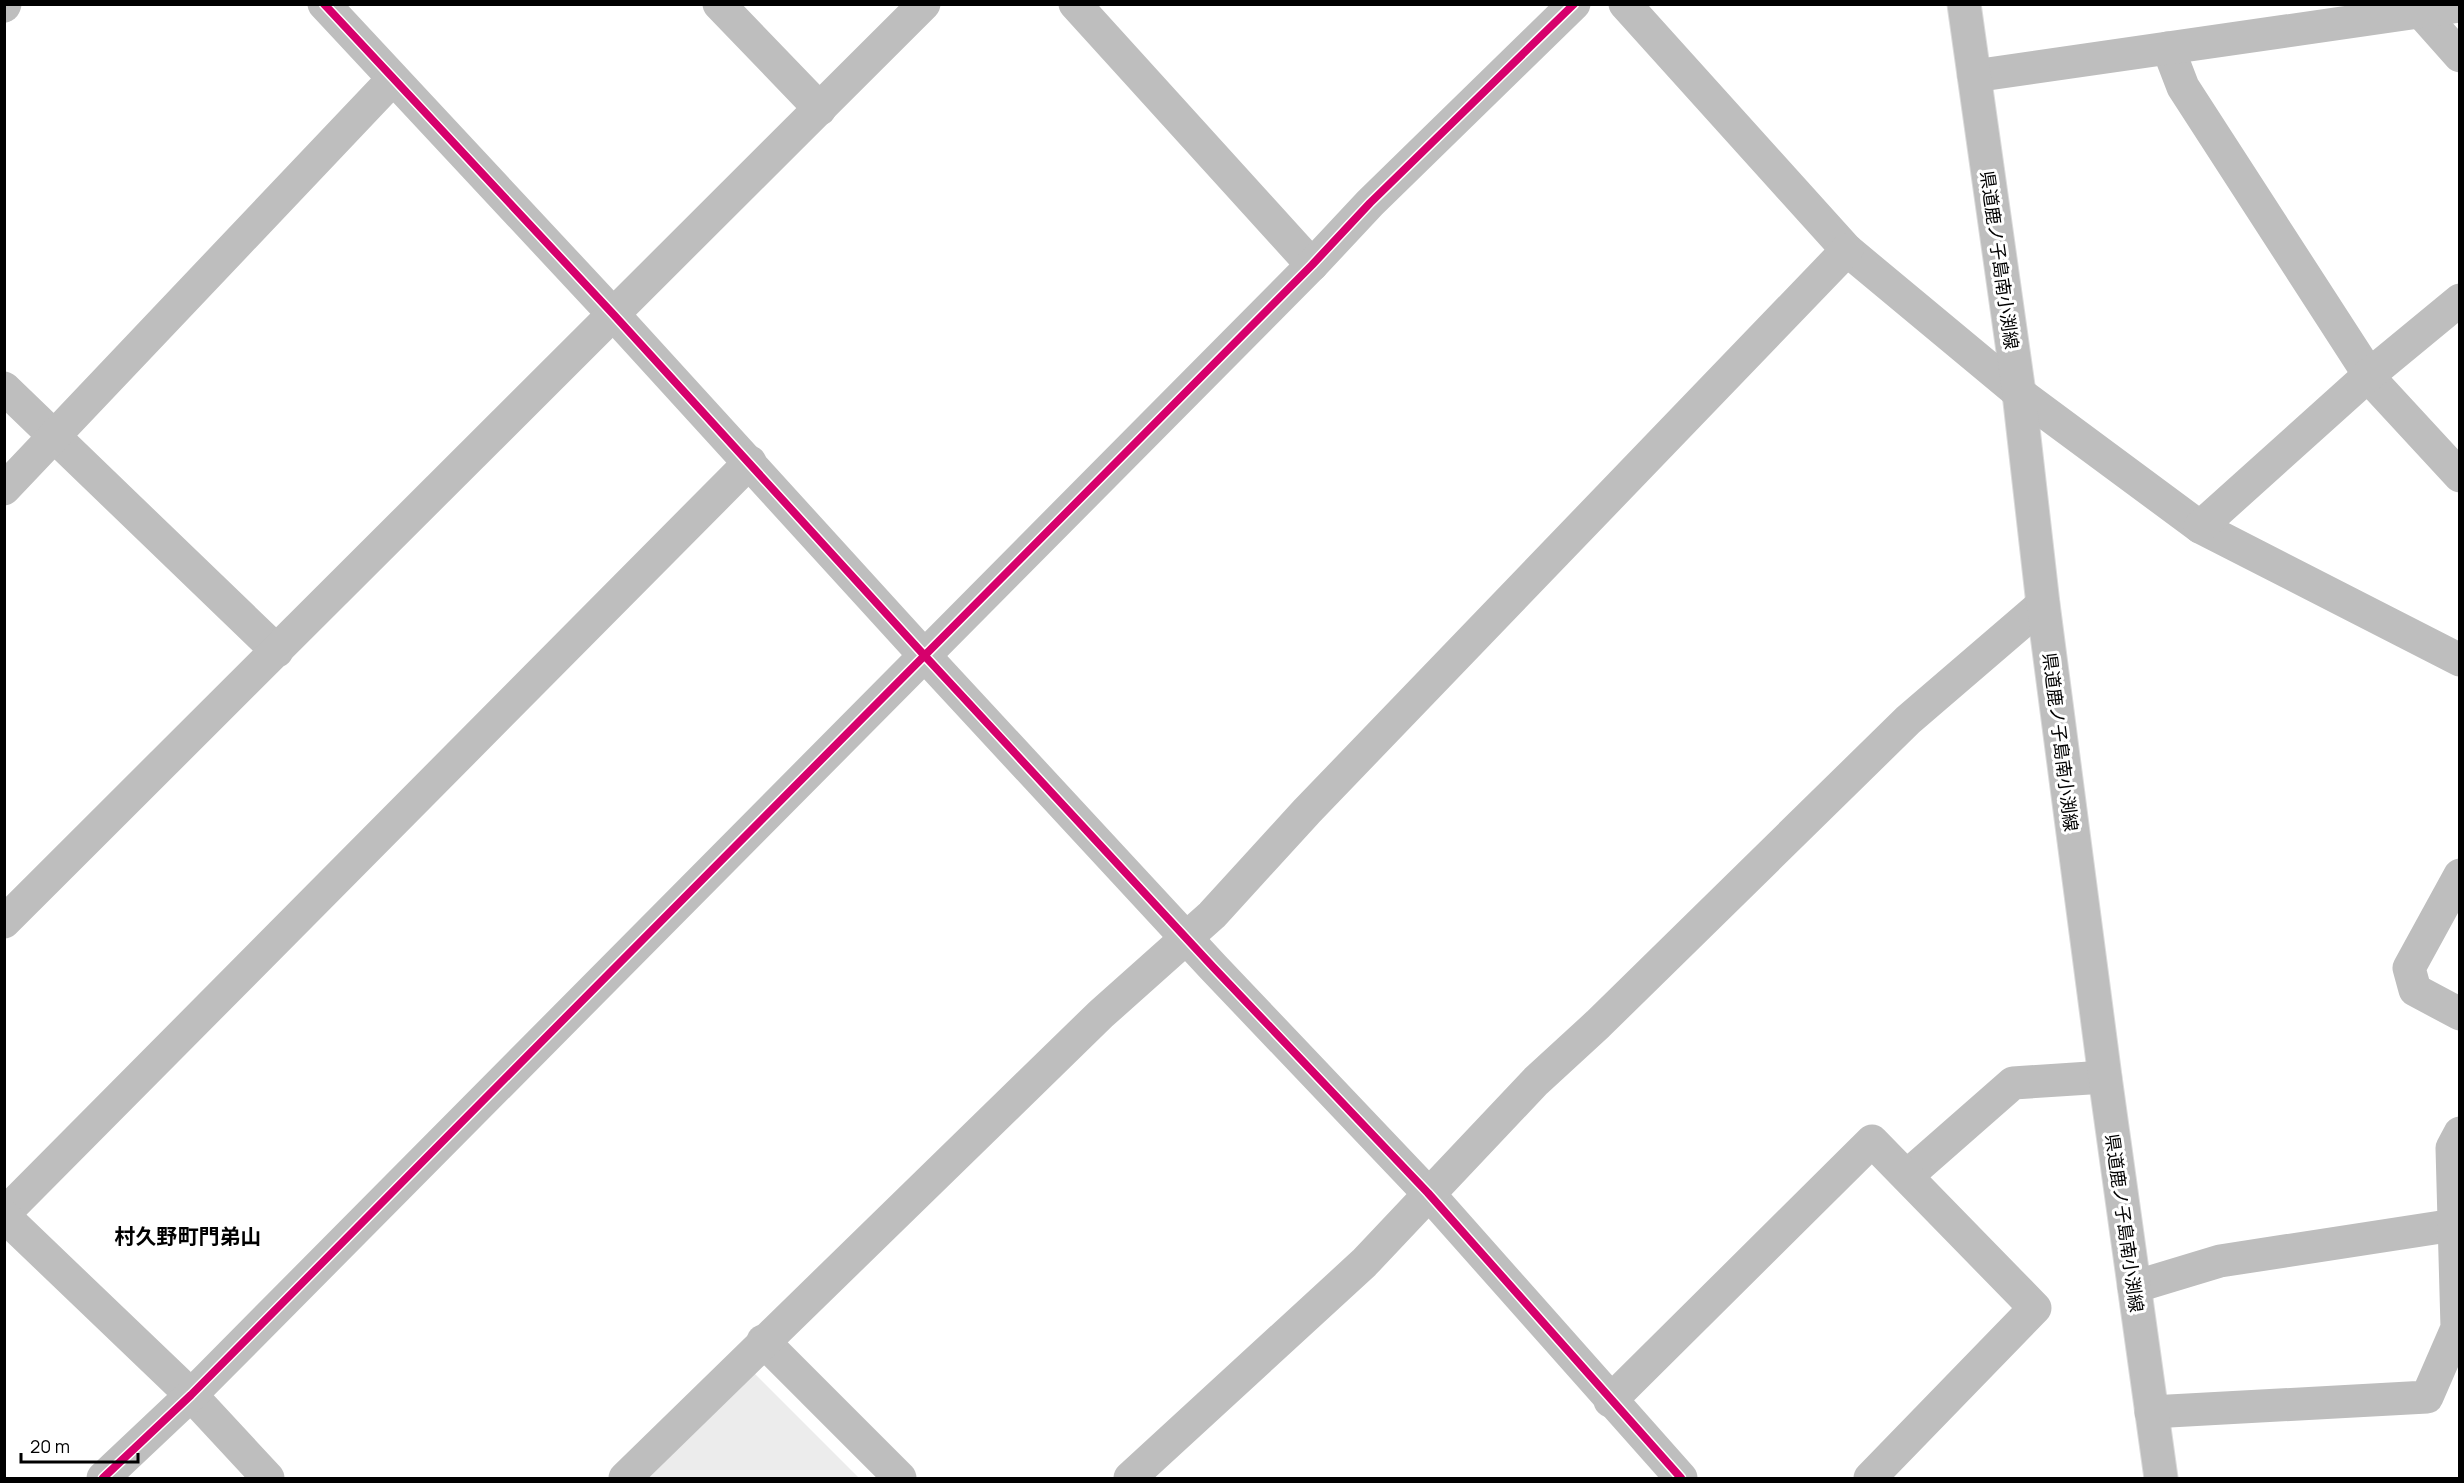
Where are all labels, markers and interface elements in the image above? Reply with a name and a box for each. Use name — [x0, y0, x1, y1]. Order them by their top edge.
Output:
street label: 県道鹿ノ子島南小渕線 — [1976, 169, 2024, 351]
street label: 県道鹿ノ子島南小渕線 — [2038, 651, 2084, 833]
street label: 県道鹿ノ子島南小渕線 — [2101, 1132, 2149, 1314]
district label: 村久野町門弟山 — [115, 1222, 262, 1250]
scale bar — [21, 1426, 138, 1464]
text: 20 m — [30, 1434, 70, 1458]

